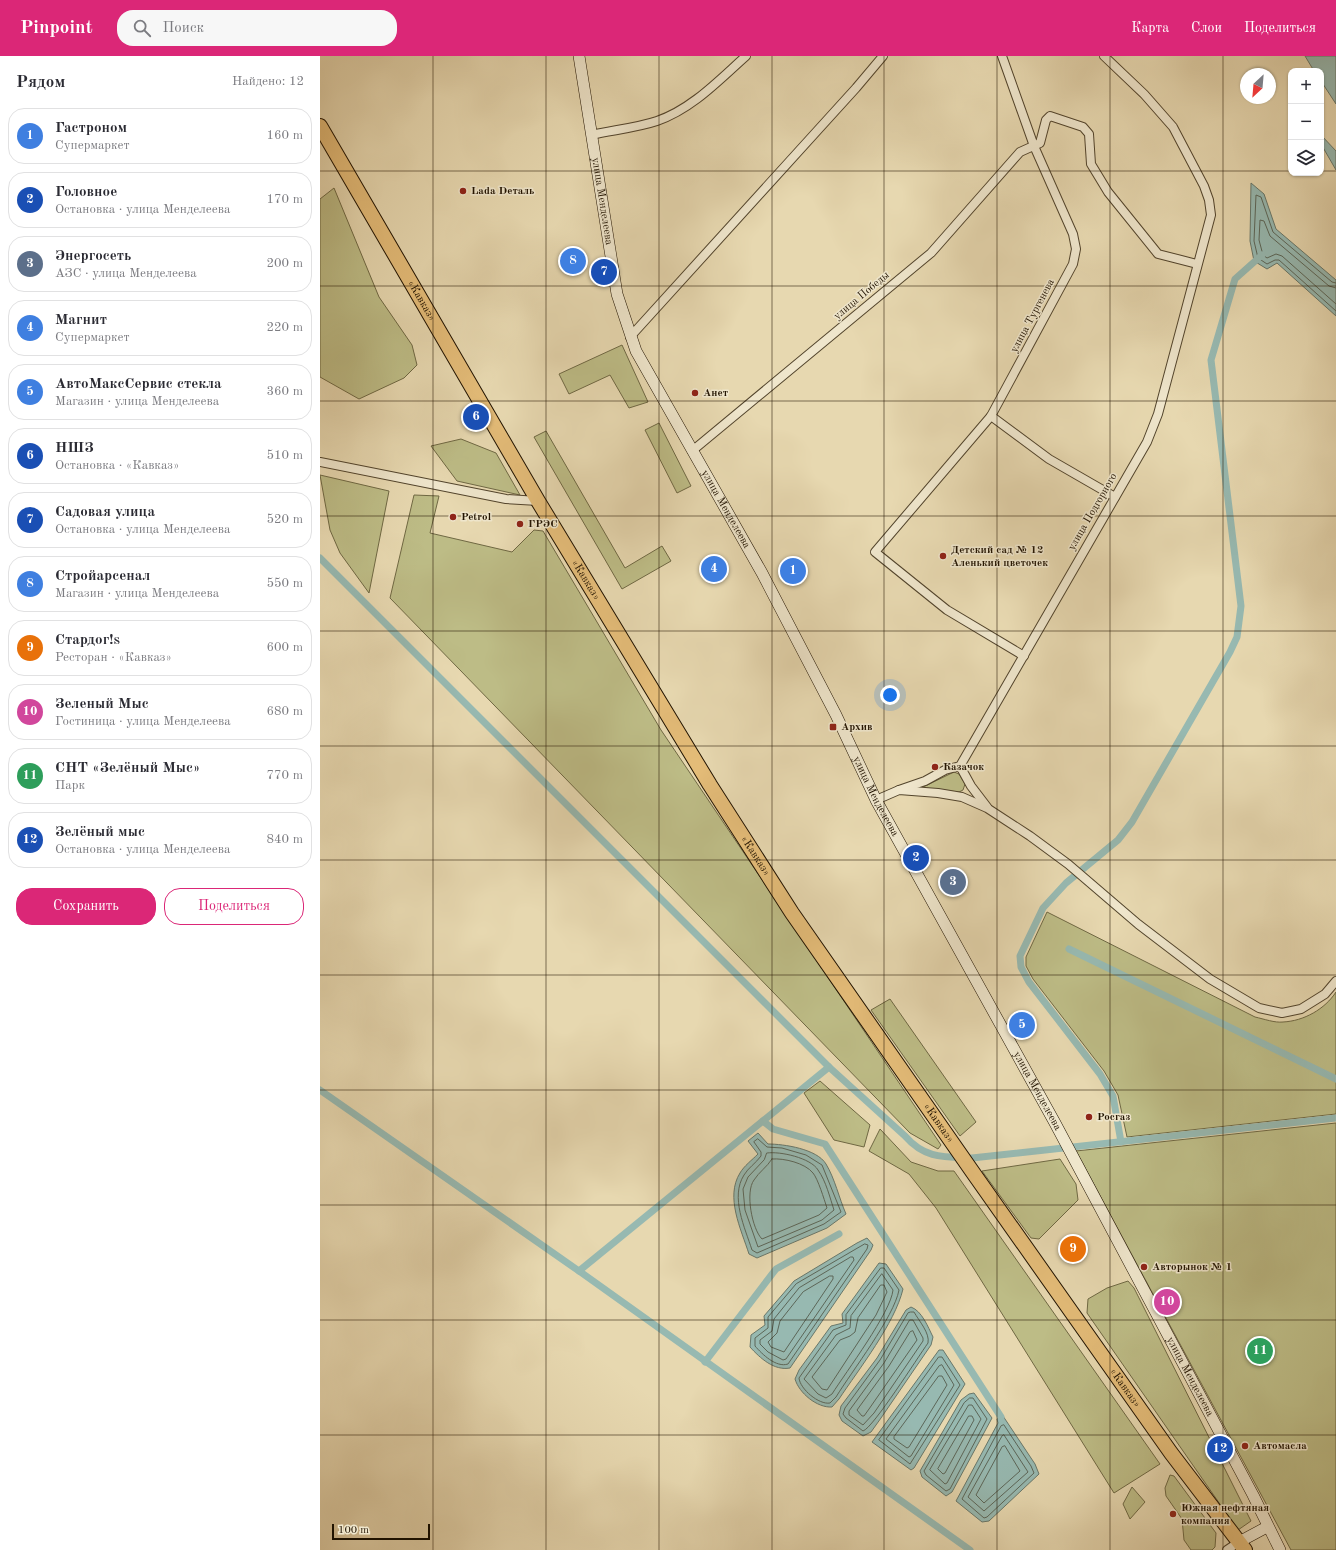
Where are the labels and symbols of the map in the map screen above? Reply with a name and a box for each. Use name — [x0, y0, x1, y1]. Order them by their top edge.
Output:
north arrow — [1240, 68, 1276, 104]
street label: улица Менделеева — [590, 157, 615, 246]
marker: Lada Dеталь — [458, 186, 468, 196]
place label: Lada Dеталь — [471, 186, 534, 197]
pin: 8 — [560, 246, 586, 276]
pin: 7 — [591, 257, 617, 287]
street label: улица Победы — [832, 270, 892, 322]
street label: улица Тургенева — [1009, 277, 1057, 355]
street label: «Кавказ» — [405, 278, 438, 323]
marker: Анет — [690, 388, 700, 398]
place label: Анет — [703, 388, 728, 399]
pin: 6 — [463, 402, 489, 432]
street label: улица Менделеева — [699, 468, 753, 551]
street label: улица Подгорного — [1066, 472, 1120, 552]
marker: Petrol — [448, 512, 458, 522]
place label: Petrol — [461, 512, 492, 523]
marker: ГРЭС — [515, 519, 525, 529]
place label: ГРЭС — [528, 519, 557, 530]
place label: Детский сад № 12 Аленький цветочек — [951, 545, 1048, 569]
marker: Детский сад № 12 Аленький цветочек — [938, 551, 948, 561]
pin: 4 — [701, 554, 727, 584]
pin: 1 — [780, 556, 806, 586]
street label: «Кавказ» — [569, 558, 602, 602]
your location — [880, 685, 900, 705]
marker: Архив — [828, 722, 838, 732]
place label: Архив — [841, 722, 873, 733]
street label: улица Менделеева — [851, 755, 901, 839]
marker: Казачок — [930, 762, 940, 772]
place label: Казачок — [943, 762, 984, 773]
street label: «Кавказ» — [739, 834, 772, 878]
pin: 2 — [903, 843, 929, 873]
pin: 3 — [940, 867, 966, 897]
pin: 5 — [1009, 1010, 1035, 1040]
street label: улица Менделеева — [1011, 1050, 1064, 1133]
street label: «Кавказ» — [921, 1102, 956, 1145]
marker: Росгаз — [1084, 1112, 1094, 1122]
place label: Росгаз — [1097, 1112, 1130, 1123]
pin: 9 — [1060, 1234, 1086, 1264]
marker: Авторынок № 1 — [1139, 1262, 1149, 1272]
place label: Авторынок № 1 — [1152, 1262, 1232, 1273]
pin: 10 — [1154, 1287, 1180, 1317]
street label: улица Менделеева — [1164, 1335, 1216, 1419]
pin: 11 — [1247, 1336, 1273, 1366]
street label: «Кавказ» — [1108, 1366, 1143, 1410]
pin: 12 — [1207, 1434, 1233, 1464]
marker: Автомасла — [1240, 1441, 1250, 1451]
place label: Автомасла — [1253, 1441, 1307, 1452]
place label: Южная нефтяная компания — [1181, 1503, 1269, 1527]
marker: Южная нефтяная компания — [1168, 1509, 1178, 1519]
scale bar — [332, 1522, 430, 1541]

